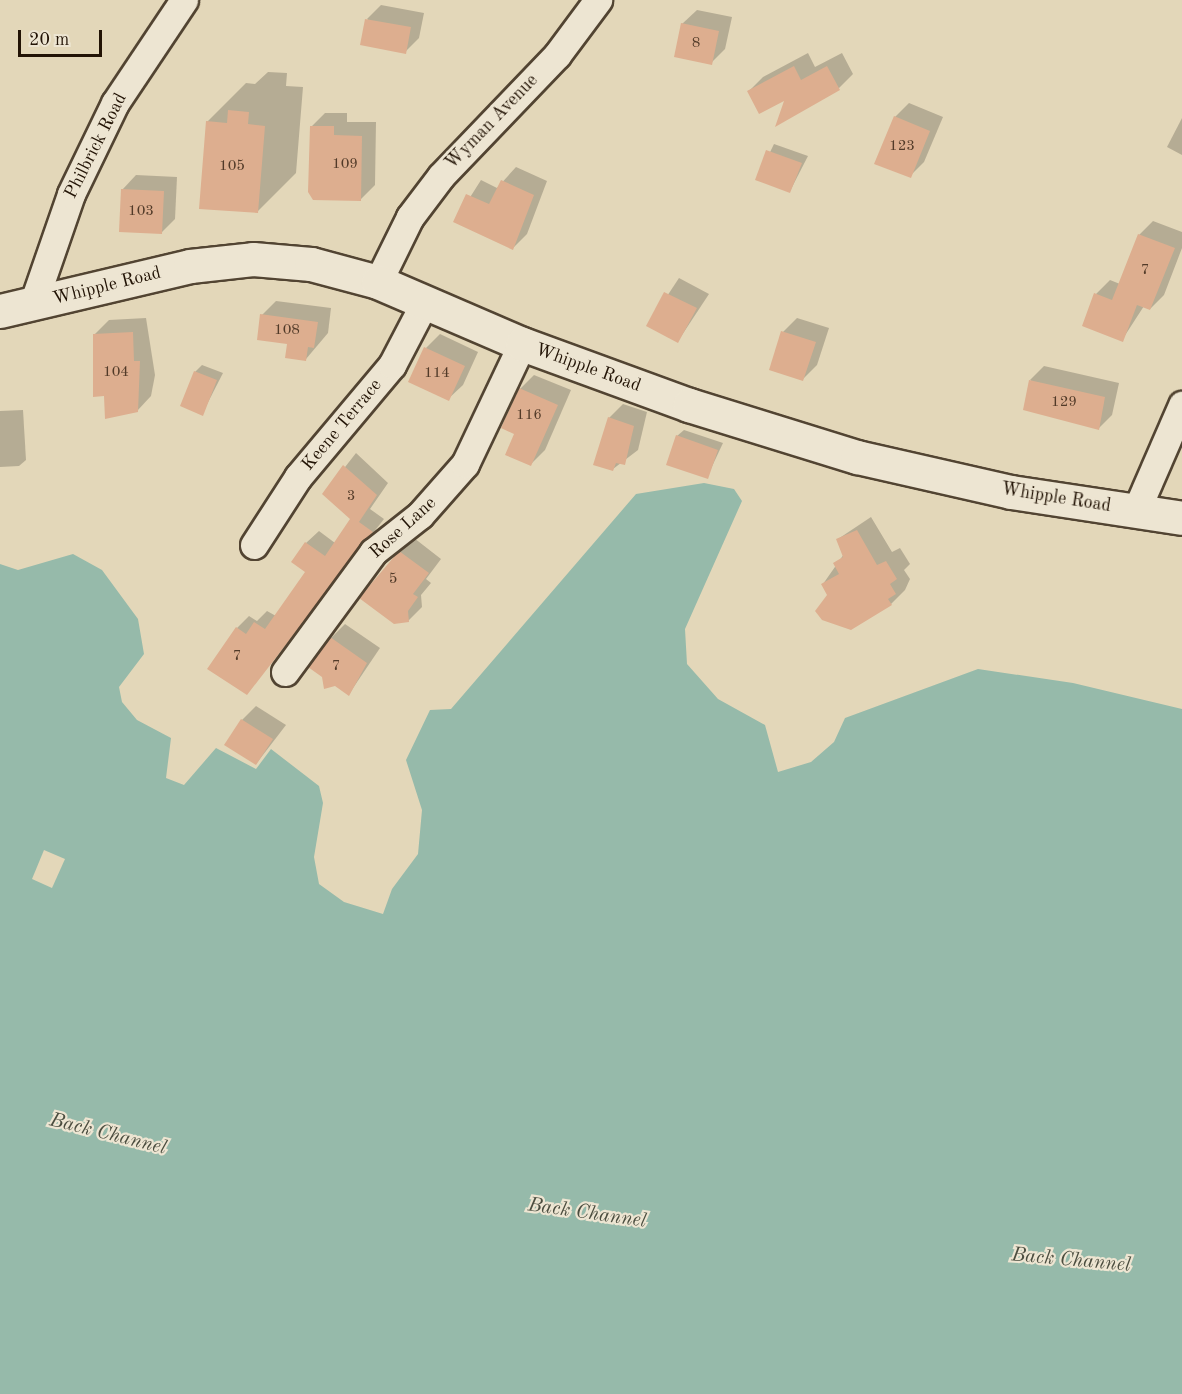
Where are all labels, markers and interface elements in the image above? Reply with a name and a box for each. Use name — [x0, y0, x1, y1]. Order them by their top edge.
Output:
scale bar — [21, 18, 105, 56]
text: 20 m — [29, 31, 69, 49]
house number: 8 — [692, 35, 700, 53]
street label: Wyman Avenue — [441, 70, 543, 174]
street label: Philbrick Road — [60, 90, 132, 202]
house number: 123 — [889, 138, 915, 156]
house number: 109 — [332, 156, 358, 174]
house number: 105 — [219, 158, 245, 176]
house number: 103 — [128, 203, 154, 221]
street label: Whipple Road — [51, 262, 163, 310]
house number: 7 — [1141, 262, 1149, 280]
house number: 108 — [274, 322, 300, 340]
street label: Whipple Road — [532, 339, 644, 397]
house number: 104 — [103, 364, 129, 382]
house number: 114 — [424, 365, 450, 383]
street label: Keene Terrace — [297, 375, 387, 475]
house number: 129 — [1051, 394, 1077, 412]
house number: 116 — [516, 407, 542, 425]
street label: Whipple Road — [1000, 479, 1112, 517]
house number: 3 — [347, 488, 355, 506]
street label: Rose Lane — [365, 493, 441, 563]
house number: 5 — [389, 571, 397, 589]
house number: 7 — [233, 648, 241, 666]
house number: 7 — [332, 658, 340, 676]
water label: Back Channel — [47, 1109, 169, 1161]
water label: Back Channel — [526, 1194, 648, 1234]
water label: Back Channel — [1010, 1244, 1132, 1278]

